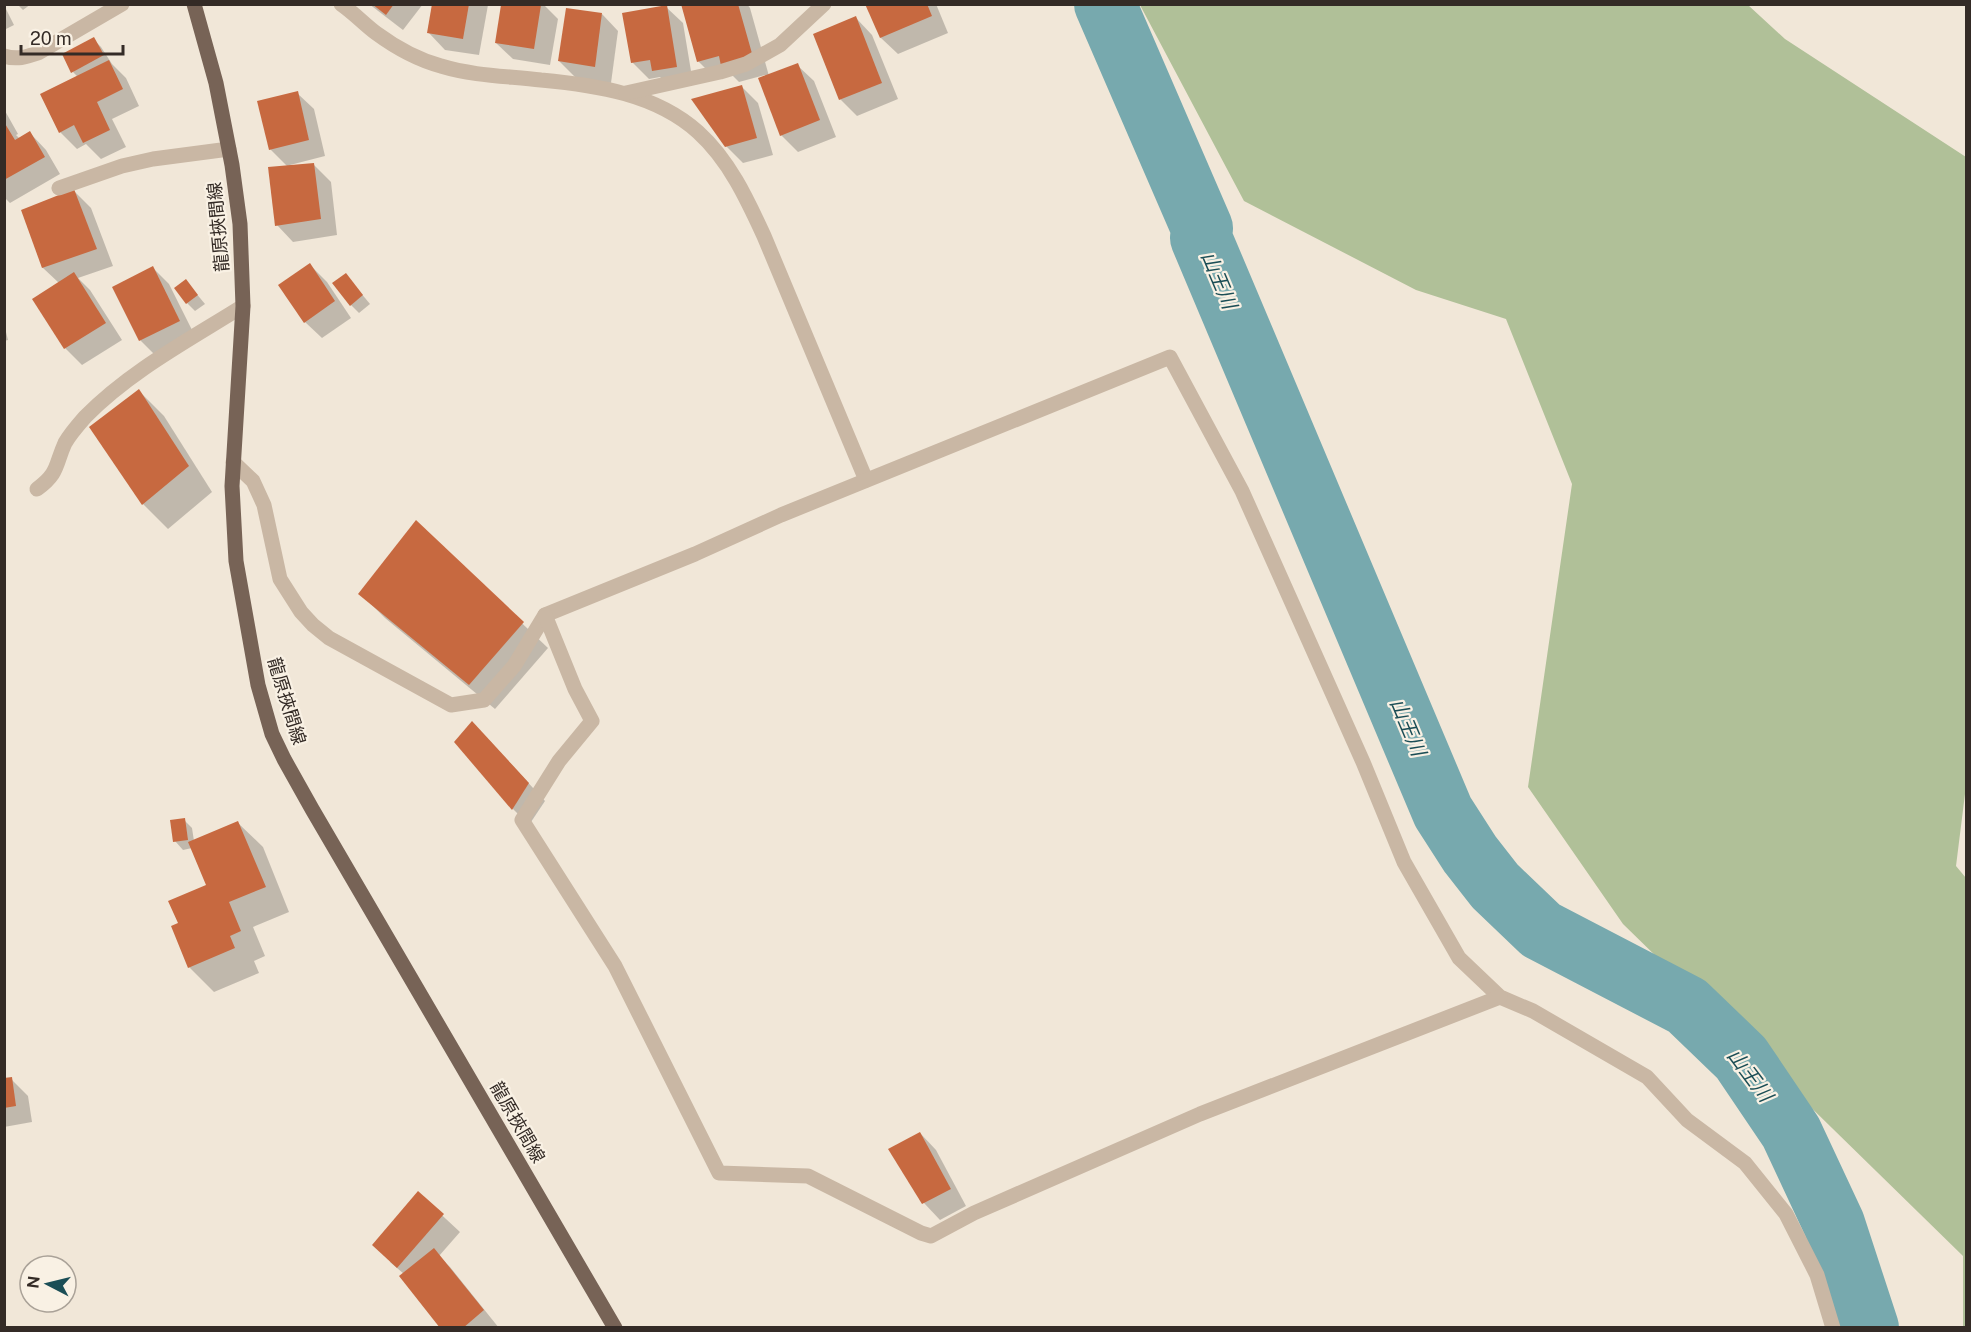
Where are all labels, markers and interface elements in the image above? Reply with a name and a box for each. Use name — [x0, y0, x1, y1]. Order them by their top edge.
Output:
scale bar — [21, 18, 123, 56]
text: 20 m — [30, 28, 72, 49]
street label: 龍原挾間線 — [204, 181, 232, 273]
water label: 山王川 — [1196, 248, 1243, 314]
street label: 龍原挾間線 — [264, 655, 310, 747]
water label: 山王川 — [1385, 695, 1432, 761]
water label: 山王川 — [1722, 1044, 1779, 1108]
street label: 龍原挾間線 — [486, 1078, 550, 1166]
north arrow — [18, 1254, 78, 1314]
text: N — [23, 1275, 44, 1290]

